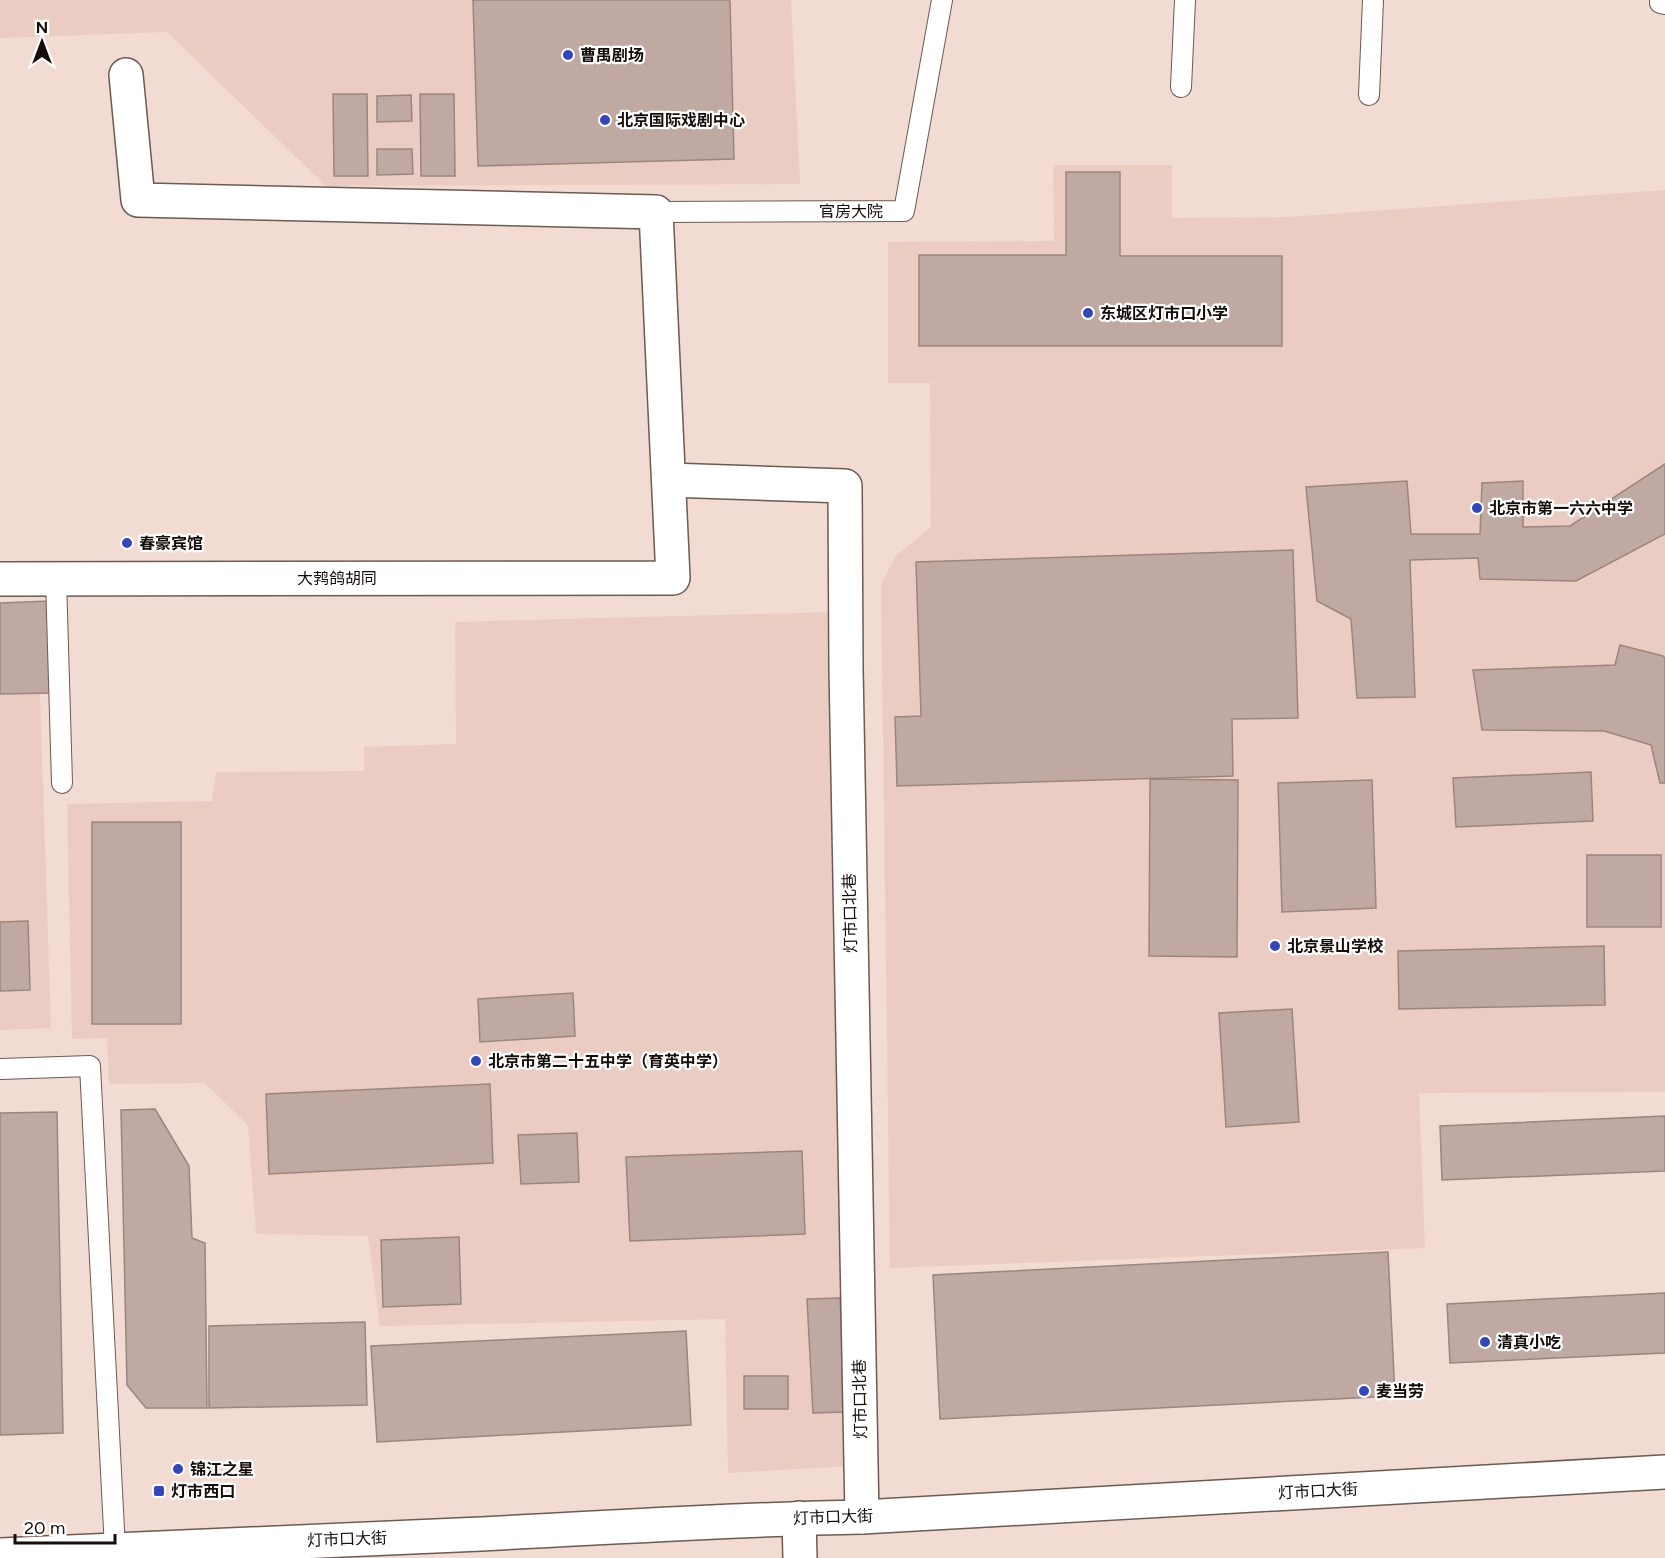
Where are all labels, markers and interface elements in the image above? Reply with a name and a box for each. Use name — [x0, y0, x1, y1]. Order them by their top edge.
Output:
north arrow — [12, 12, 72, 72]
text: N — [36, 18, 48, 37]
place label: 曹禺剧场 — [580, 46, 644, 65]
marker: 曹禺剧场 — [561, 48, 575, 62]
place label: 北京国际戏剧中心 — [617, 111, 745, 130]
marker: 北京国际戏剧中心 — [598, 113, 612, 127]
street label: 官房大院 — [819, 202, 883, 221]
place label: 东城区灯市口小学 — [1100, 304, 1228, 323]
marker: 东城区灯市口小学 — [1081, 306, 1095, 320]
place label: 北京市第一六六中学 — [1489, 499, 1633, 518]
marker: 北京市第一六六中学 — [1470, 501, 1484, 515]
place label: 春豪宾馆 — [139, 534, 203, 553]
marker: 春豪宾馆 — [120, 536, 134, 550]
street label: 大鹁鸽胡同 — [297, 569, 377, 588]
street label: 灯市口北巷 — [840, 873, 860, 953]
place label: 北京景山学校 — [1287, 937, 1384, 956]
marker: 北京景山学校 — [1268, 939, 1282, 953]
place label: 北京市第二十五中学（育英中学） — [488, 1052, 728, 1071]
marker: 北京市第二十五中学（育英中学） — [469, 1054, 483, 1068]
place label: 清真小吃 — [1497, 1333, 1561, 1352]
marker: 清真小吃 — [1478, 1335, 1492, 1349]
street label: 灯市口北巷 — [850, 1359, 870, 1439]
place label: 麦当劳 — [1376, 1382, 1424, 1401]
marker: 麦当劳 — [1357, 1384, 1371, 1398]
place label: 锦江之星 — [190, 1460, 254, 1479]
marker: 锦江之星 — [171, 1462, 185, 1476]
street label: 灯市口大街 — [1278, 1479, 1358, 1503]
place label: 灯市西口 — [171, 1482, 235, 1501]
marker: 灯市西口 — [152, 1484, 166, 1498]
street label: 灯市口大街 — [793, 1506, 873, 1528]
scale bar — [15, 1507, 116, 1545]
text: 20 m — [24, 1517, 65, 1539]
street label: 灯市口大街 — [307, 1528, 387, 1550]

